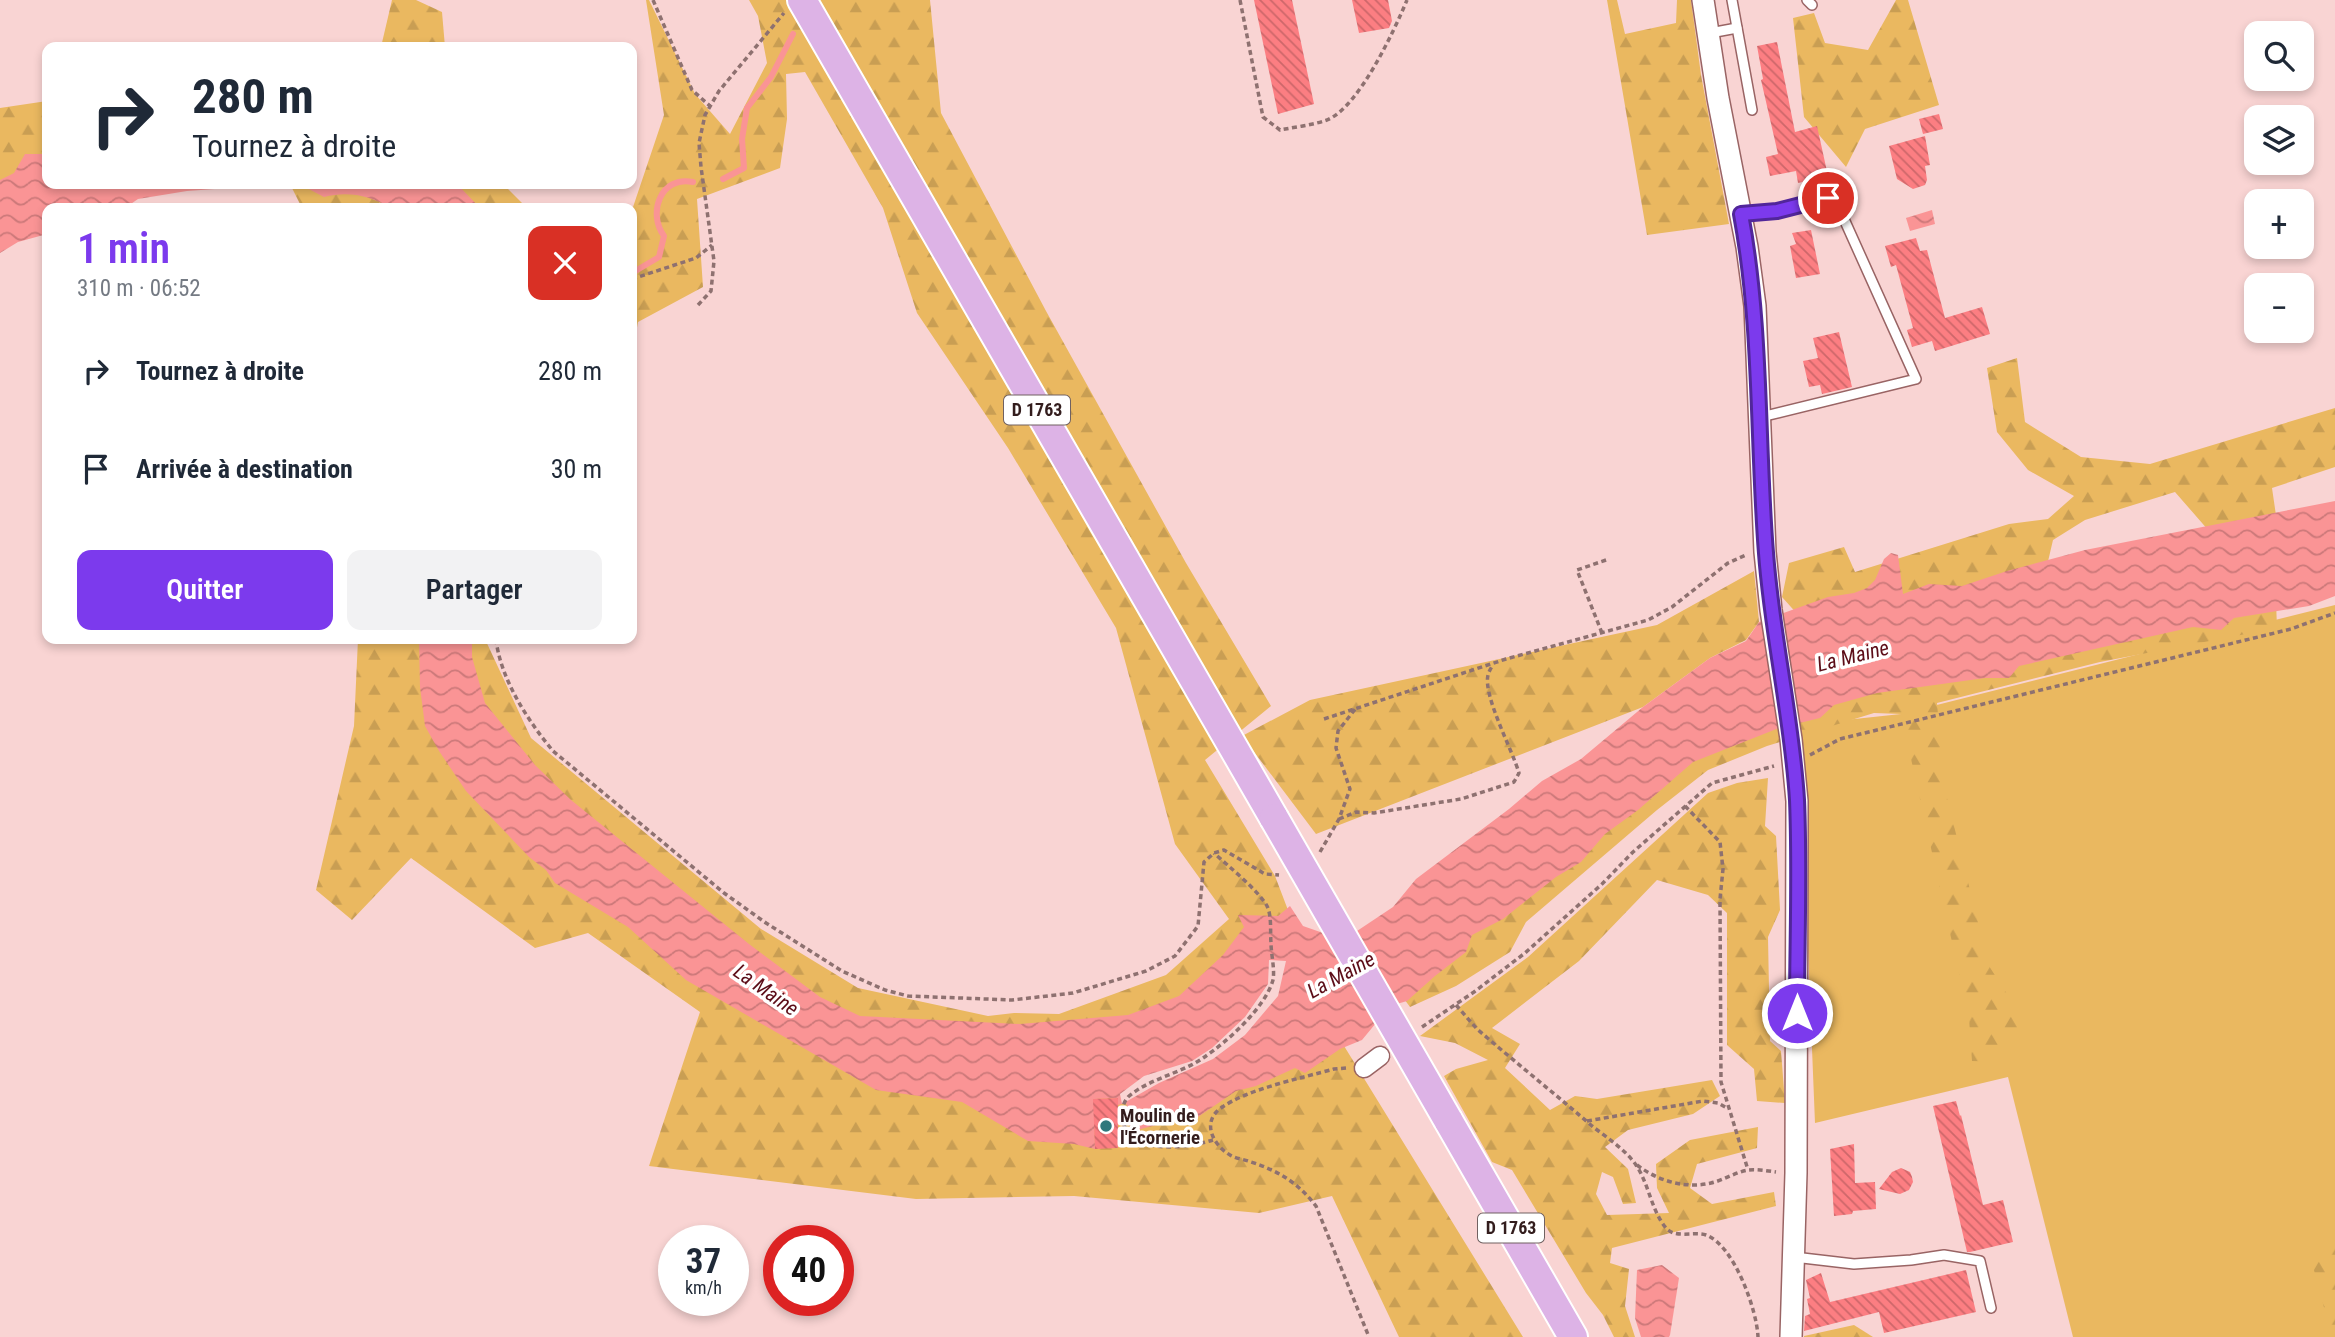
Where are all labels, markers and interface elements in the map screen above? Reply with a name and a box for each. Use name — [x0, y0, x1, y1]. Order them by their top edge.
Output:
map controls — [2244, 21, 2314, 343]
button: search — [2244, 21, 2314, 91]
text: 280 m — [192, 68, 314, 125]
icon: right — [77, 70, 168, 161]
button: layers — [2244, 105, 2314, 175]
text: Tournez à droite — [192, 127, 396, 165]
pin — [1798, 168, 1858, 228]
icon: arrive — [1809, 179, 1847, 217]
button: + — [2244, 189, 2314, 259]
text: 1 min — [77, 224, 170, 273]
button: close — [528, 226, 602, 300]
button: − — [2244, 273, 2314, 343]
text: 310 m · 06:52 — [77, 275, 201, 302]
icon: right — [77, 352, 115, 390]
text: Tournez à droite — [136, 356, 304, 386]
text: 280 m — [538, 356, 602, 386]
road number: D 1763 — [1004, 396, 1070, 424]
icon: arrive — [77, 450, 115, 488]
text: Arrivée à destination — [136, 454, 353, 484]
text: 30 m — [551, 454, 602, 484]
button: Quitter — [77, 550, 333, 630]
button: Partager — [347, 550, 602, 630]
water label: La Maine — [1814, 635, 1892, 677]
water label: La Maine — [1303, 947, 1379, 1003]
water label: La Maine — [729, 959, 803, 1021]
position arrow — [1760, 976, 1834, 1050]
place label: Moulin de l'Écornerie — [1120, 1104, 1200, 1149]
marker: Moulin de l'Écornerie — [1098, 1118, 1114, 1134]
road number: D 1763 — [1478, 1213, 1544, 1242]
speed limit sign: 40 — [763, 1225, 854, 1316]
text: 37 — [686, 1241, 721, 1282]
text: km/h — [685, 1277, 722, 1298]

